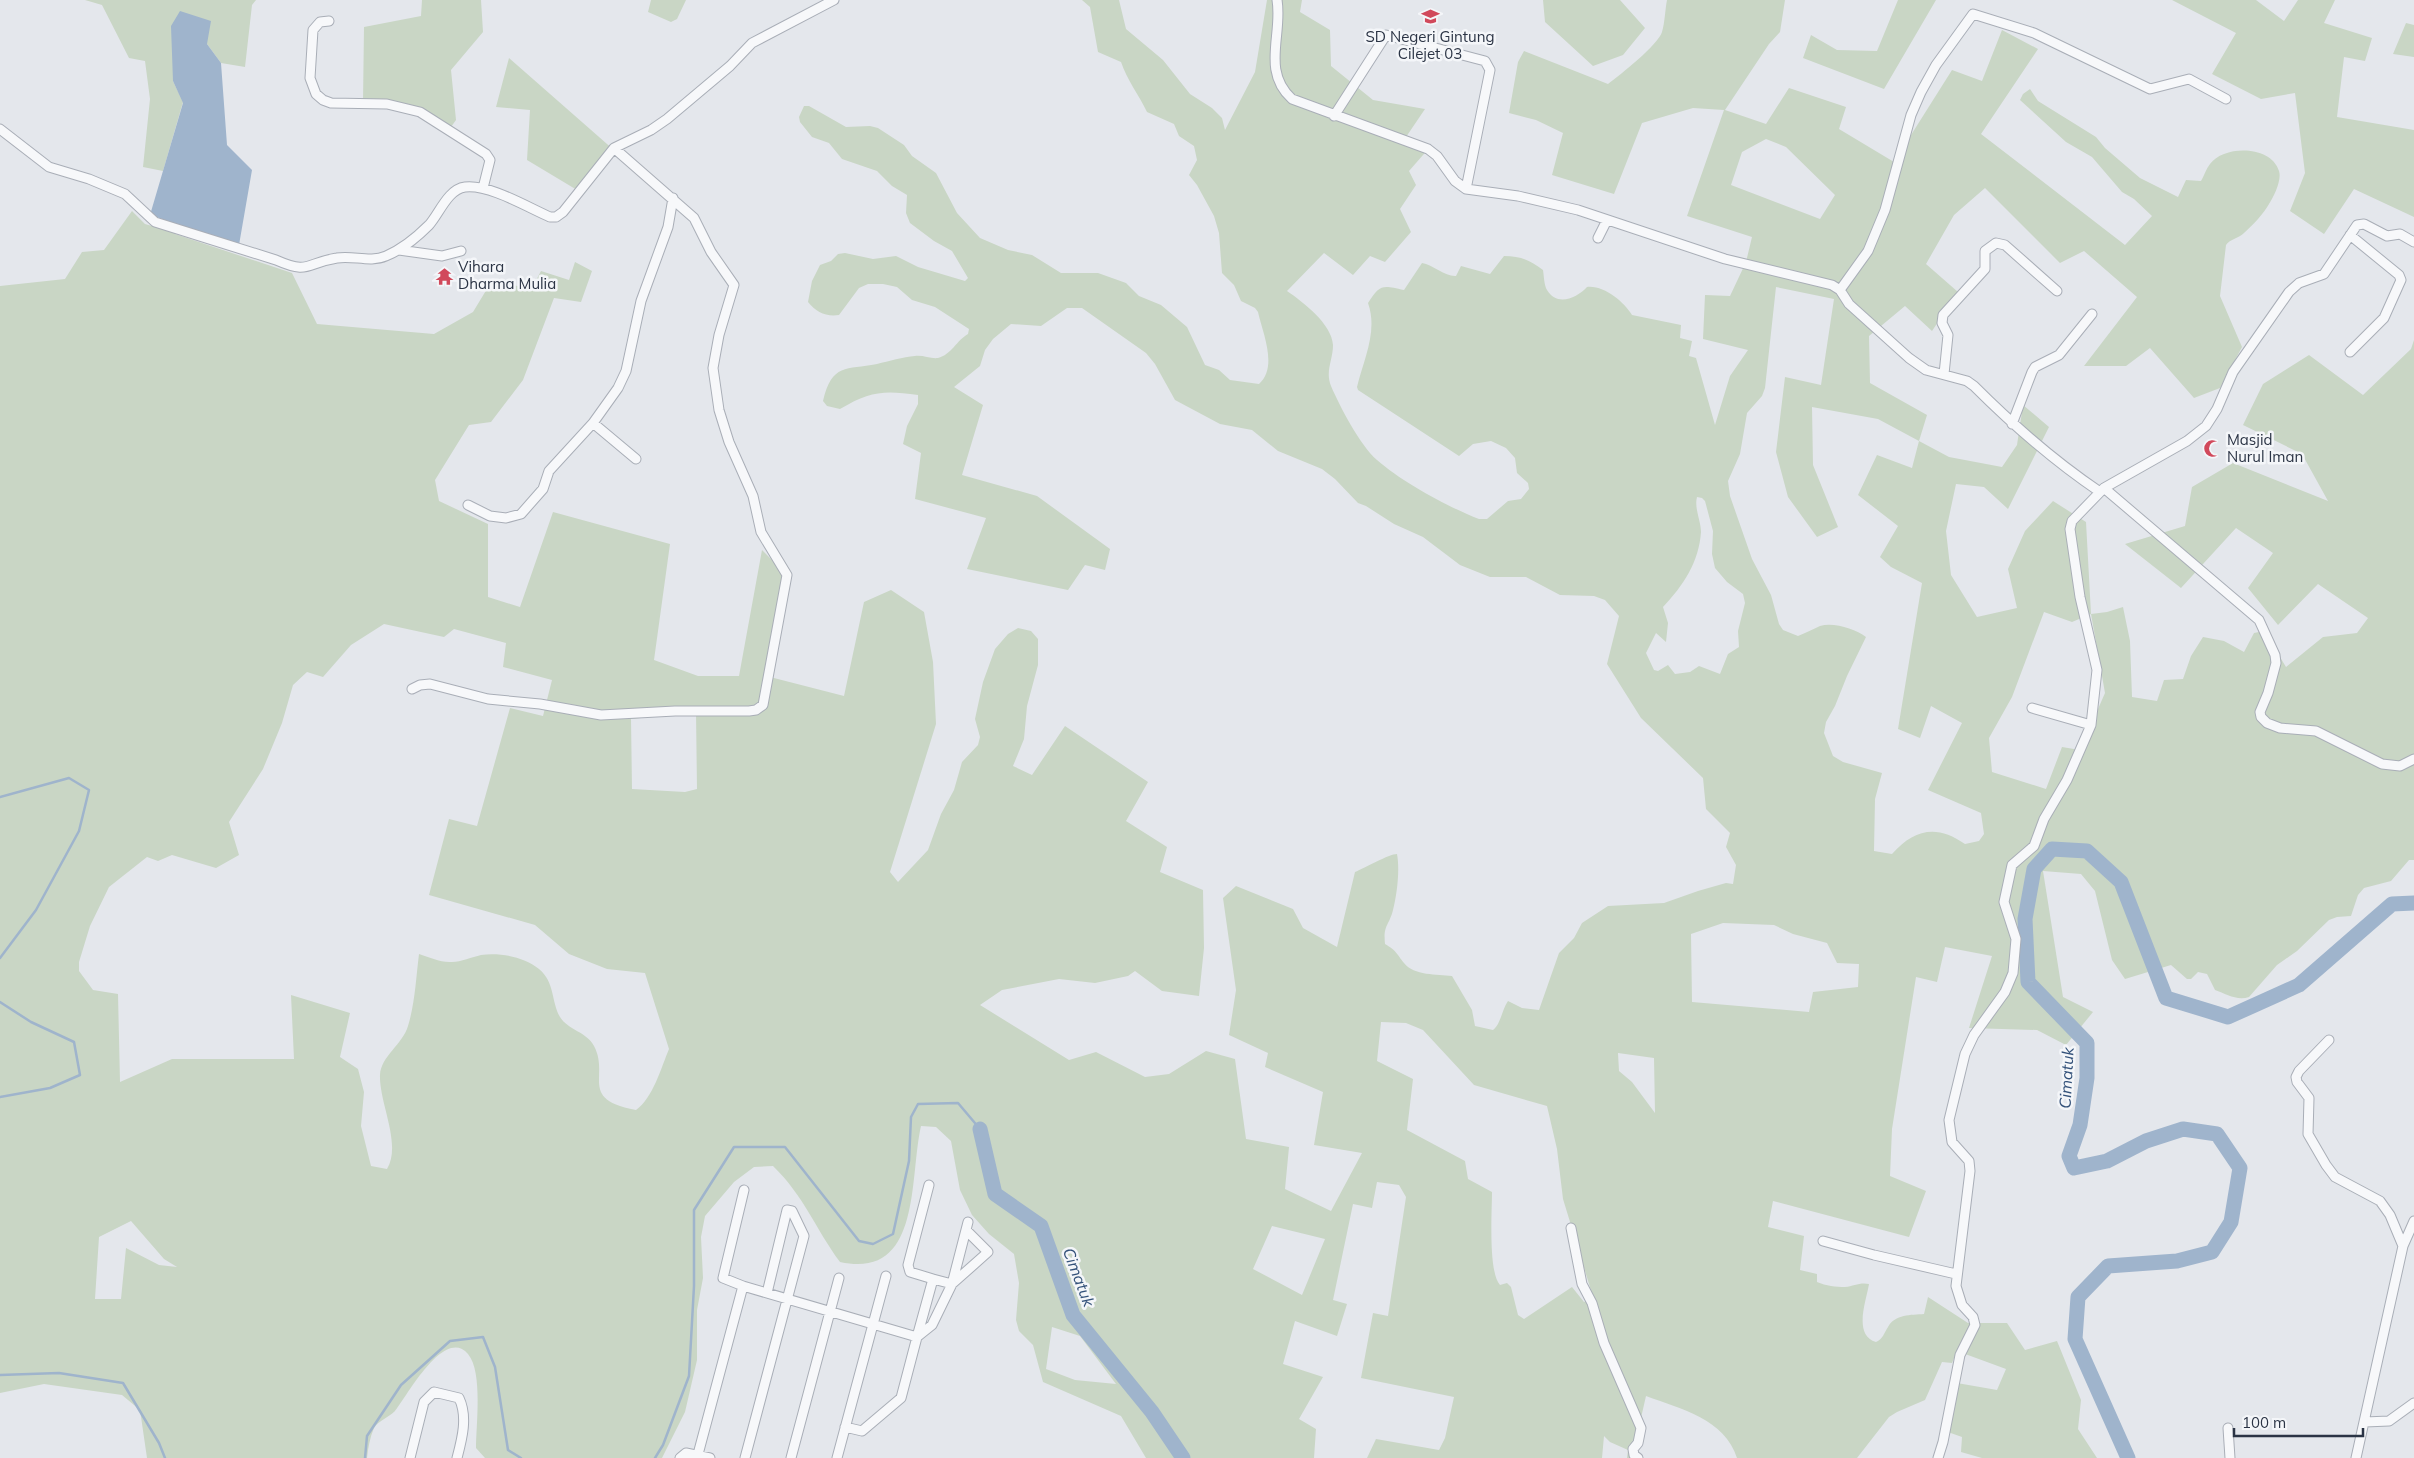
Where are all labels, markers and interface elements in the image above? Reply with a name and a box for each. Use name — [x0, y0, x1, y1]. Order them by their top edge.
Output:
school or university icon: SD Negeri Gintung Cilejet 03 — [1420, 6, 1440, 26]
place label: SD Negeri Gintung Cilejet 03 — [1365, 27, 1495, 63]
place label: Vihara Dharma Mulia — [458, 257, 556, 293]
temple icon: Vihara Dharma Mulia — [434, 266, 454, 286]
place label: Masjid Nurul Iman — [2227, 430, 2303, 466]
mosque icon: Masjid Nurul Iman — [2203, 439, 2223, 459]
water label: Cimatuk — [2054, 1046, 2078, 1109]
water label: Cimatuk — [1059, 1245, 1100, 1310]
scale bar — [2234, 1406, 2363, 1438]
text: 100 m — [2242, 1413, 2286, 1432]

